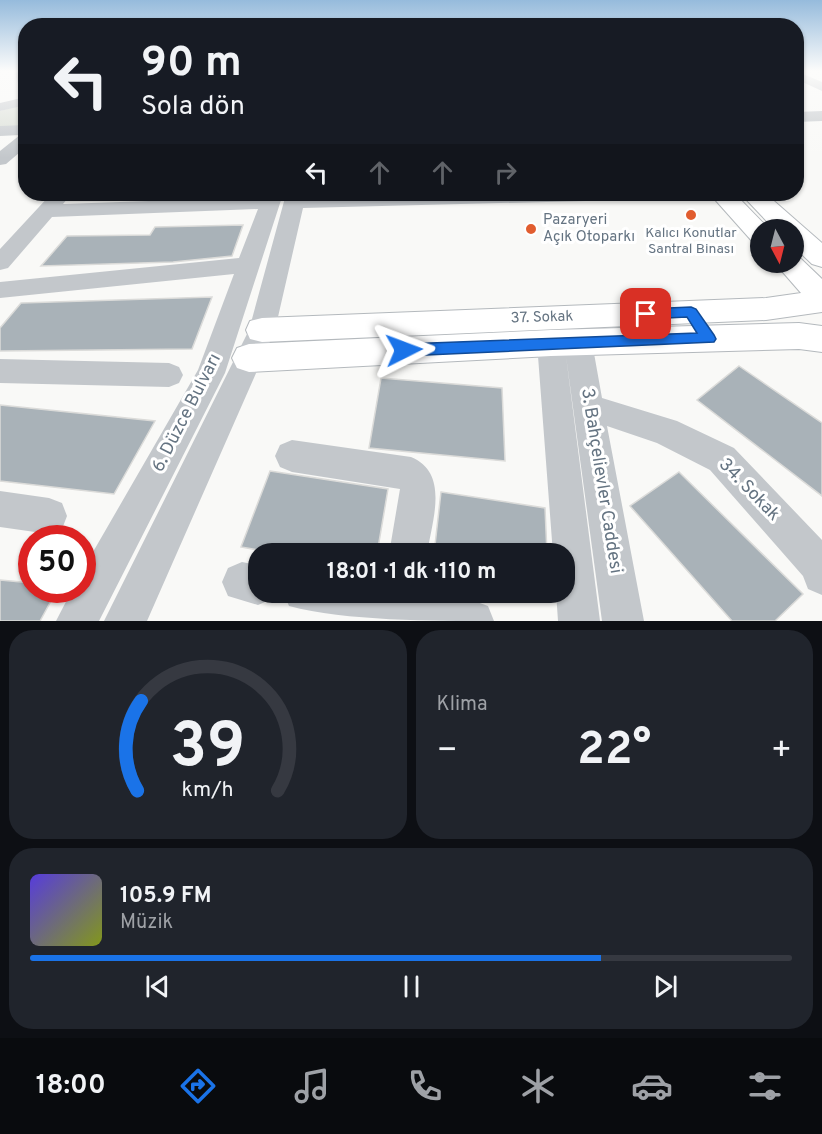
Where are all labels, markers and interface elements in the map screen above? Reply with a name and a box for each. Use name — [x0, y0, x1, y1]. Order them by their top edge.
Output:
text: 90 m — [141, 38, 242, 91]
icon: left — [42, 42, 120, 120]
text: Sola dön — [141, 90, 245, 124]
icon: left — [300, 156, 333, 189]
icon: ahead — [363, 156, 396, 189]
icon: ahead — [426, 156, 459, 189]
icon: right — [489, 156, 522, 189]
marker: Kalıcı Konutlar Santral Binası — [684, 208, 698, 222]
place label: Pazaryeri Açık Otoparkı — [543, 211, 635, 247]
north arrow — [750, 219, 804, 273]
map controls — [750, 219, 804, 273]
marker: Pazaryeri Açık Otoparkı — [524, 222, 538, 236]
place label: Kalıcı Konutlar Santral Binası — [645, 225, 737, 258]
pin — [620, 288, 671, 339]
icon: arrive — [629, 297, 662, 330]
street label: 37. Sokak — [510, 307, 574, 329]
position arrow — [372, 318, 436, 382]
street label: 6. Düzce Bulvarı — [147, 350, 227, 476]
street label: 3. Bahçelievler Caddesi — [575, 387, 627, 575]
street label: 34. Sokak — [713, 454, 785, 526]
speed limit sign: 50 — [18, 525, 96, 603]
text: 18:01 · 1 dk · 110 m — [327, 559, 496, 586]
text: Klima — [437, 692, 488, 718]
text: 39 — [170, 710, 246, 789]
text: 22° — [577, 723, 651, 780]
text: − — [437, 731, 458, 773]
text: + — [771, 731, 792, 773]
text: km/h — [182, 778, 234, 805]
text: 105.9 FM — [120, 883, 212, 910]
text: Müzik — [120, 910, 173, 936]
icon: previous — [141, 970, 174, 1003]
icon: pause — [395, 970, 428, 1003]
icon: next — [649, 970, 682, 1003]
icon: directions — [177, 1065, 219, 1107]
icon: music — [291, 1065, 333, 1107]
icon: phone — [404, 1065, 446, 1107]
icon: climate — [517, 1065, 559, 1107]
icon: car — [631, 1065, 673, 1107]
icon: filters — [744, 1065, 786, 1107]
text: 18:00 — [36, 1069, 106, 1103]

